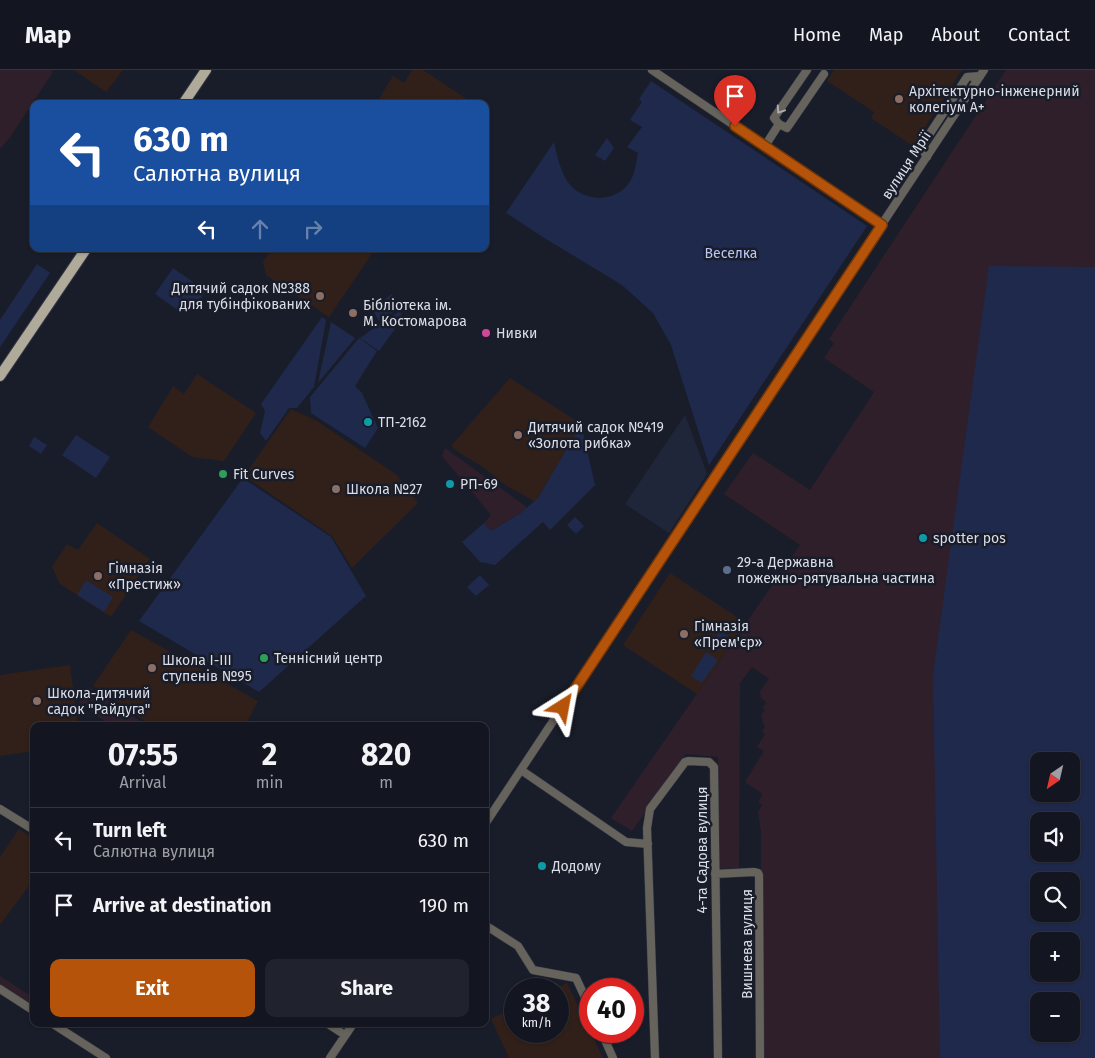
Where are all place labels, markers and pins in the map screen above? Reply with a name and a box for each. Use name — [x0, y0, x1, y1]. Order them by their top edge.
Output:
pin — [714, 75, 756, 126]
place label: Архітектурно-інженерний колегіум А+ — [909, 83, 1080, 116]
marker: Архітектурно-інженерний колегіум А+ — [893, 93, 905, 105]
place label: Дитячий садок №388 для тубінфікованих — [171, 280, 310, 313]
marker: Дитячий садок №388 для тубінфікованих — [314, 290, 326, 302]
place label: Бібліотека ім. М. Костомарова — [363, 297, 467, 330]
marker: Бібліотека ім. М. Костомарова — [347, 307, 359, 319]
place label: Нивки — [496, 325, 537, 342]
marker: Нивки — [480, 327, 492, 339]
place label: ТП-2162 — [378, 414, 426, 431]
marker: ТП-2162 — [362, 416, 374, 428]
place label: Дитячий садок №419 «Золота рибка» — [527, 419, 664, 452]
marker: Дитячий садок №419 «Золота рибка» — [512, 429, 524, 441]
place label: Fit Curves — [233, 466, 295, 483]
marker: Fit Curves — [217, 468, 229, 480]
place label: РП-69 — [460, 476, 498, 493]
marker: РП-69 — [444, 478, 456, 490]
place label: Школа №27 — [346, 481, 422, 498]
marker: Школа №27 — [330, 483, 342, 495]
place label: spotter pos — [933, 530, 1006, 547]
marker: spotter pos — [917, 532, 929, 544]
place label: 29-а Державна пожежно-рятувальна частина — [737, 554, 935, 587]
place label: Гімназія «Престиж» — [108, 560, 181, 593]
marker: 29-а Державна пожежно-рятувальна частина — [721, 564, 733, 576]
marker: Гімназія «Престиж» — [92, 570, 104, 582]
place label: Гімназія «Прем'єр» — [694, 618, 763, 651]
marker: Гімназія «Прем'єр» — [678, 628, 690, 640]
place label: Теннісний центр — [274, 650, 383, 667]
place label: Школа І-ІІІ ступенів №95 — [162, 652, 252, 685]
marker: Теннісний центр — [258, 652, 270, 664]
marker: Школа І-ІІІ ступенів №95 — [146, 662, 158, 674]
place label: Школа-дитячий садок "Райдуга" — [47, 685, 151, 718]
marker: Школа-дитячий садок "Райдуга" — [31, 695, 43, 707]
place label: Додому — [551, 858, 601, 875]
marker: Додому — [536, 860, 548, 872]

